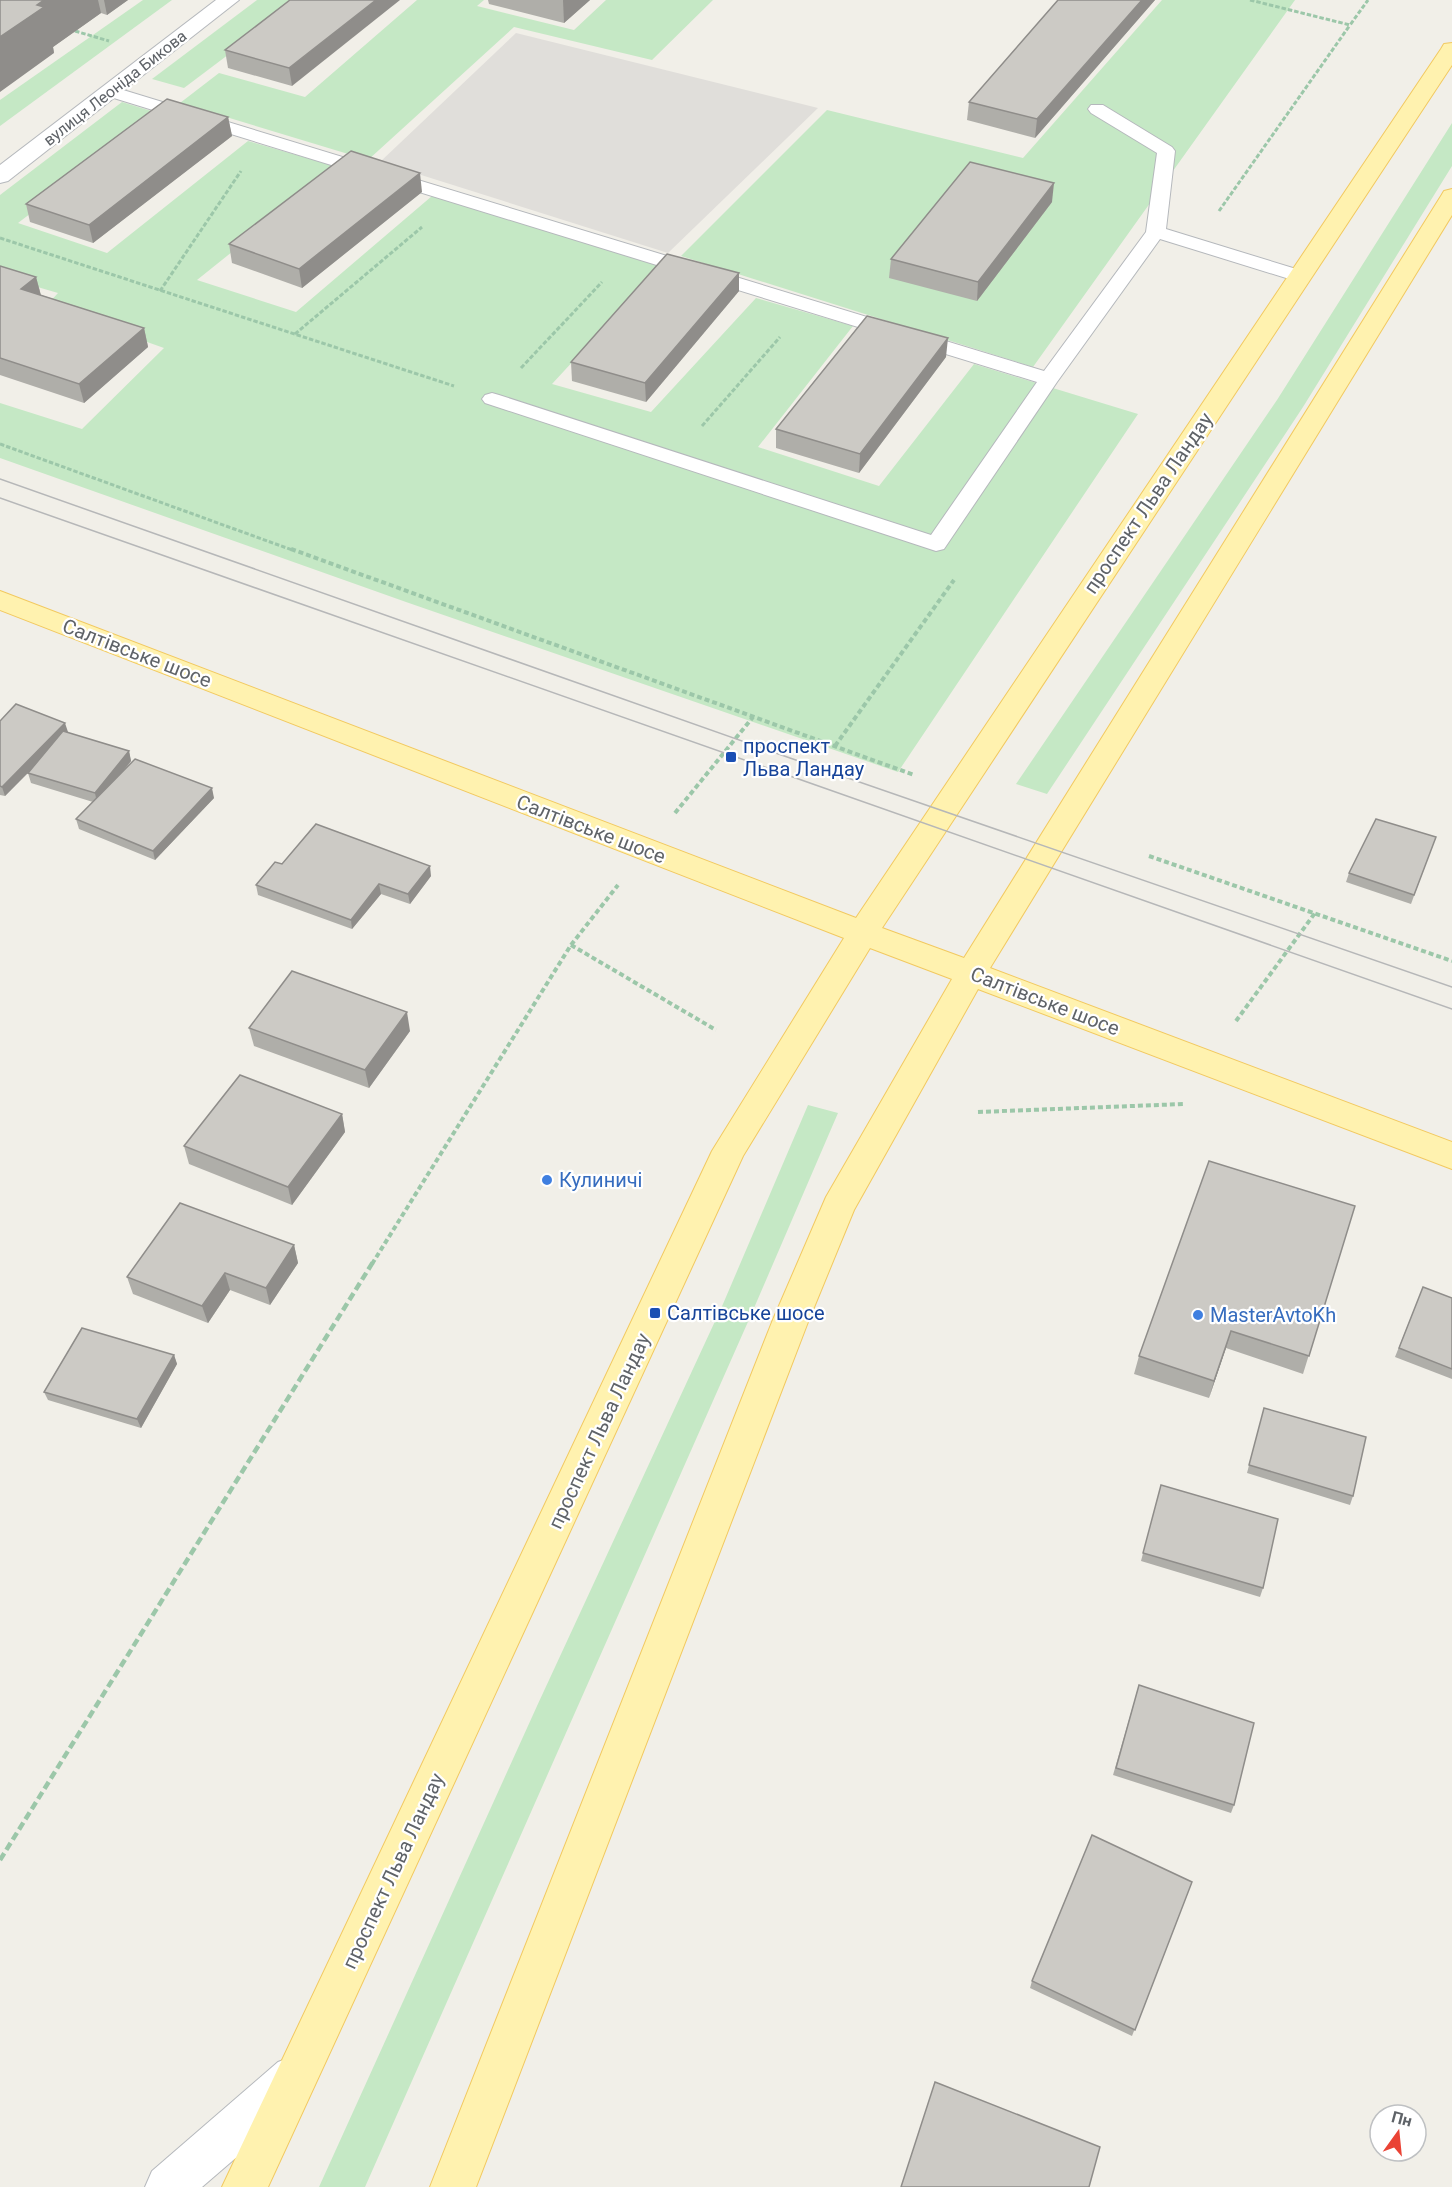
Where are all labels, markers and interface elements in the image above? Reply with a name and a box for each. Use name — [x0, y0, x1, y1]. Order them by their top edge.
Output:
street label: вулиця Леоніда Бикова — [40, 26, 190, 150]
street label: проспект Льва Ландау — [1078, 407, 1218, 598]
street label: Салтівське шосе — [59, 614, 215, 692]
place label: проспект Льва Ландау — [743, 734, 865, 781]
marker: проспект Льва Ландау — [724, 750, 738, 764]
street label: Салтівське шосе — [513, 790, 669, 868]
street label: Салтівське шосе — [967, 962, 1123, 1040]
place label: Кулиничі — [559, 1168, 642, 1192]
marker: Кулиничі — [540, 1173, 554, 1187]
place label: Салтівське шосе — [667, 1301, 825, 1325]
place label: MasterAvtoKh — [1210, 1303, 1336, 1327]
marker: Салтівське шосе — [648, 1306, 662, 1320]
marker: MasterAvtoKh — [1191, 1308, 1205, 1322]
street label: проспект Льва Ландау — [543, 1329, 655, 1533]
street label: проспект Льва Ландау — [337, 1769, 449, 1973]
north arrow — [1368, 2103, 1428, 2163]
text: Пн — [1389, 2107, 1414, 2131]

